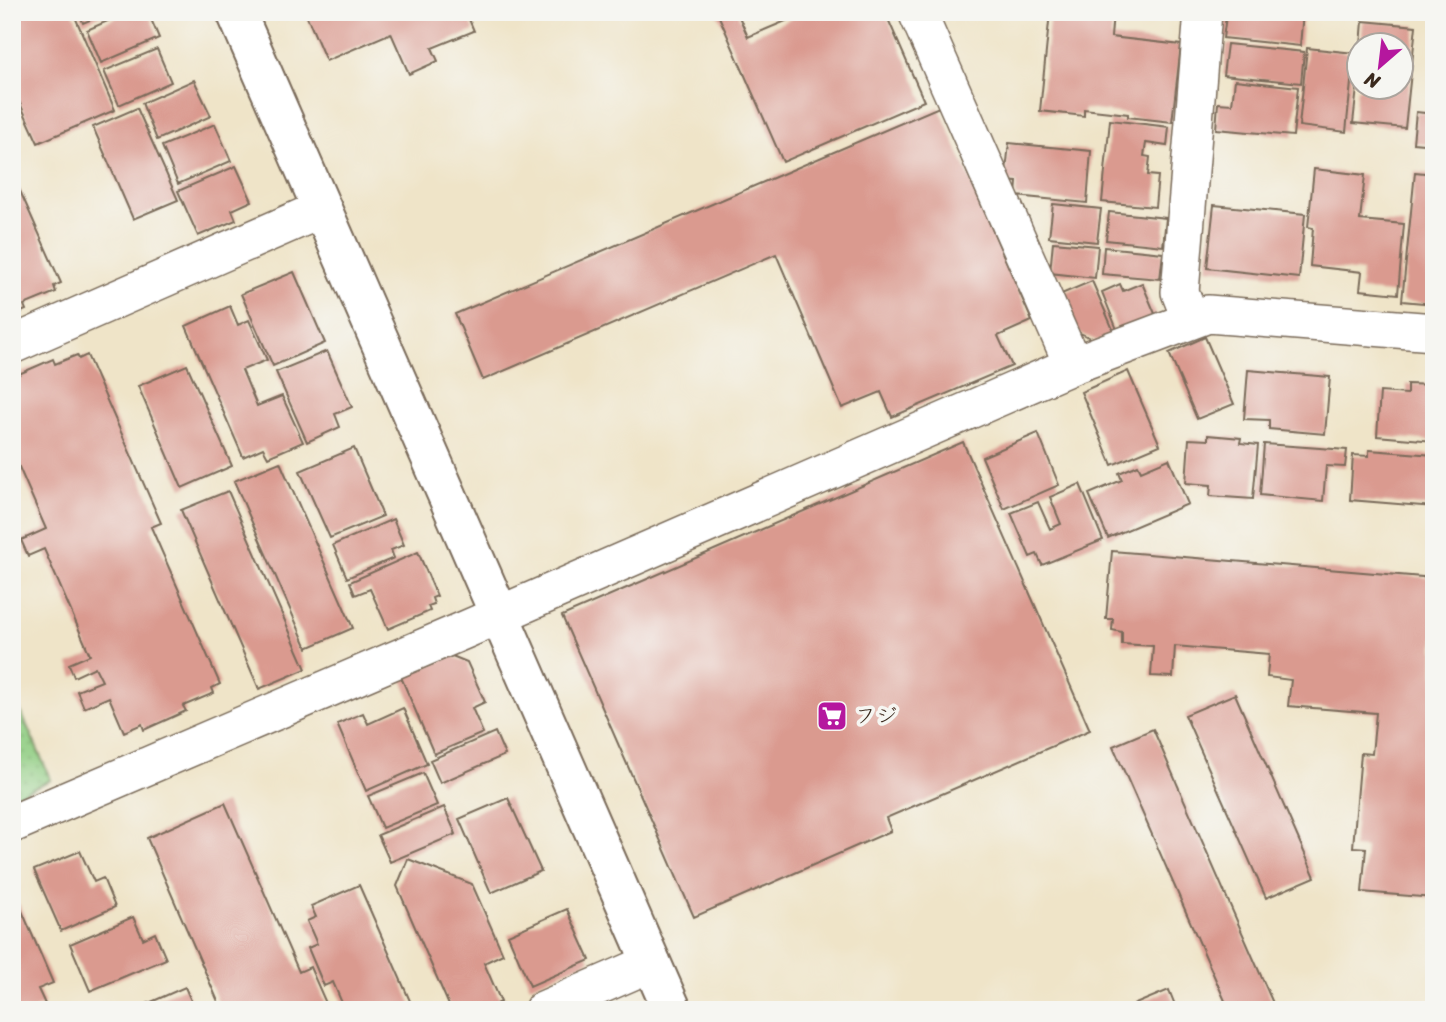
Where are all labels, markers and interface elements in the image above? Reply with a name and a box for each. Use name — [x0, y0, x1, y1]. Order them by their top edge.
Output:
north arrow — [1344, 32, 1414, 102]
text: N — [1358, 63, 1387, 99]
place label: フジ — [855, 697, 897, 735]
supermarket icon: フジ — [815, 699, 849, 733]

